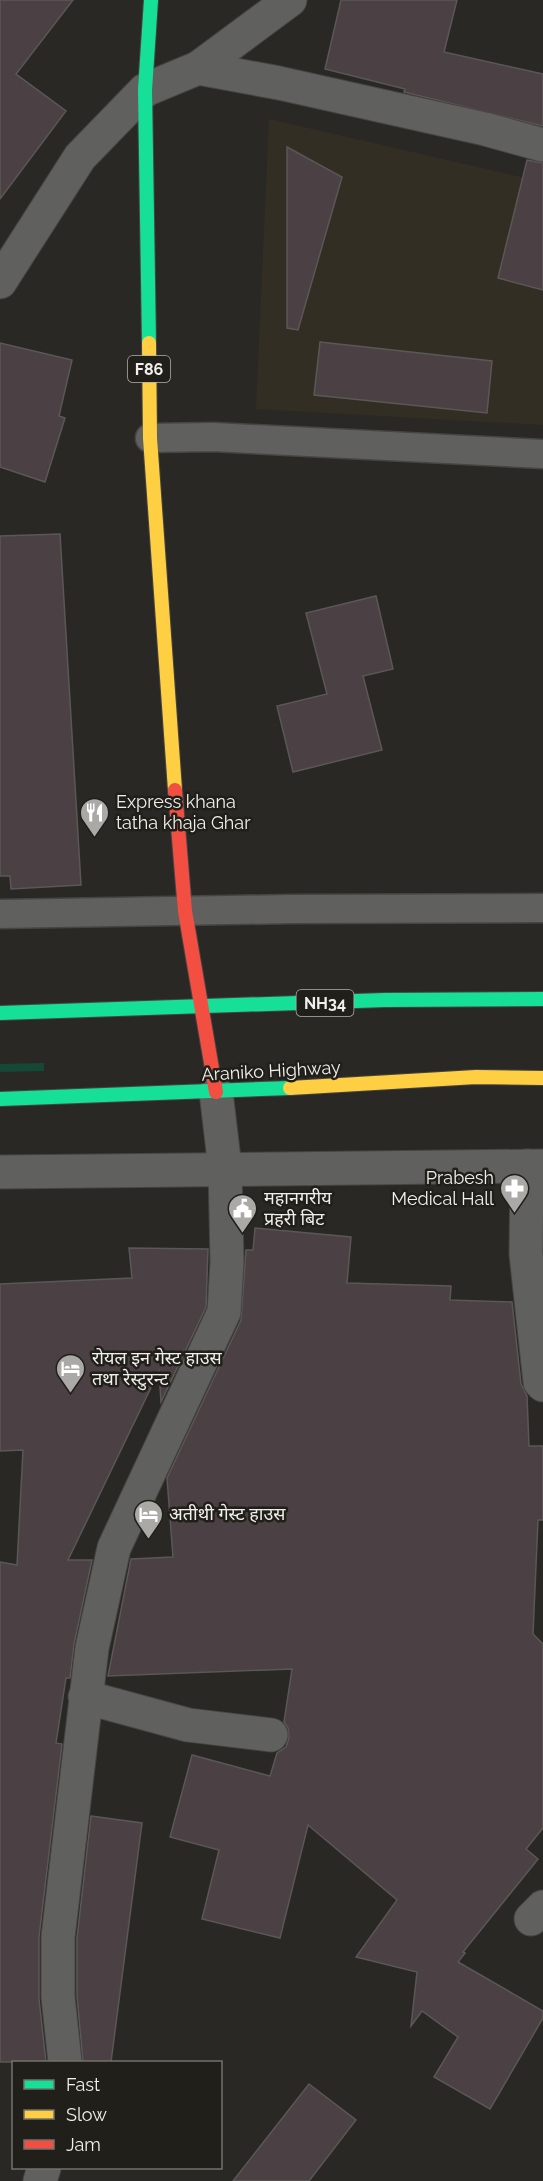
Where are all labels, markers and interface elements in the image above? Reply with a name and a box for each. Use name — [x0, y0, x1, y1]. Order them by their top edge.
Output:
road number: F86 — [128, 356, 170, 382]
place label: Express khana tatha khaja Ghar — [116, 791, 251, 833]
restaurant icon: Express khana tatha khaja Ghar — [79, 796, 111, 838]
road number: NH34 — [296, 990, 354, 1016]
street label: Araniko Highway — [201, 1056, 341, 1085]
place label: Prabesh Medical Hall — [391, 1167, 494, 1209]
pharmacy icon: Prabesh Medical Hall — [499, 1172, 531, 1214]
place label: महानगरीय प्रहरी बिट — [264, 1187, 332, 1229]
public building icon: महानगरीय प्रहरी बिट — [227, 1192, 259, 1234]
place label: रोयल इन गेस्ट हाउस तथा रेस्टुरन्ट — [92, 1347, 223, 1391]
hotel icon: रोयल इन गेस्ट हाउस तथा रेस्टुरन्ट — [55, 1352, 87, 1394]
hotel icon: अतीथी गेस्ट हाउस — [132, 1498, 164, 1540]
place label: अतीथी गेस्ट हाउस — [169, 1503, 286, 1524]
legend — [12, 2061, 222, 2169]
text: Fast — [66, 2074, 100, 2095]
text: Slow — [66, 2104, 107, 2125]
text: Jam — [66, 2134, 101, 2155]

